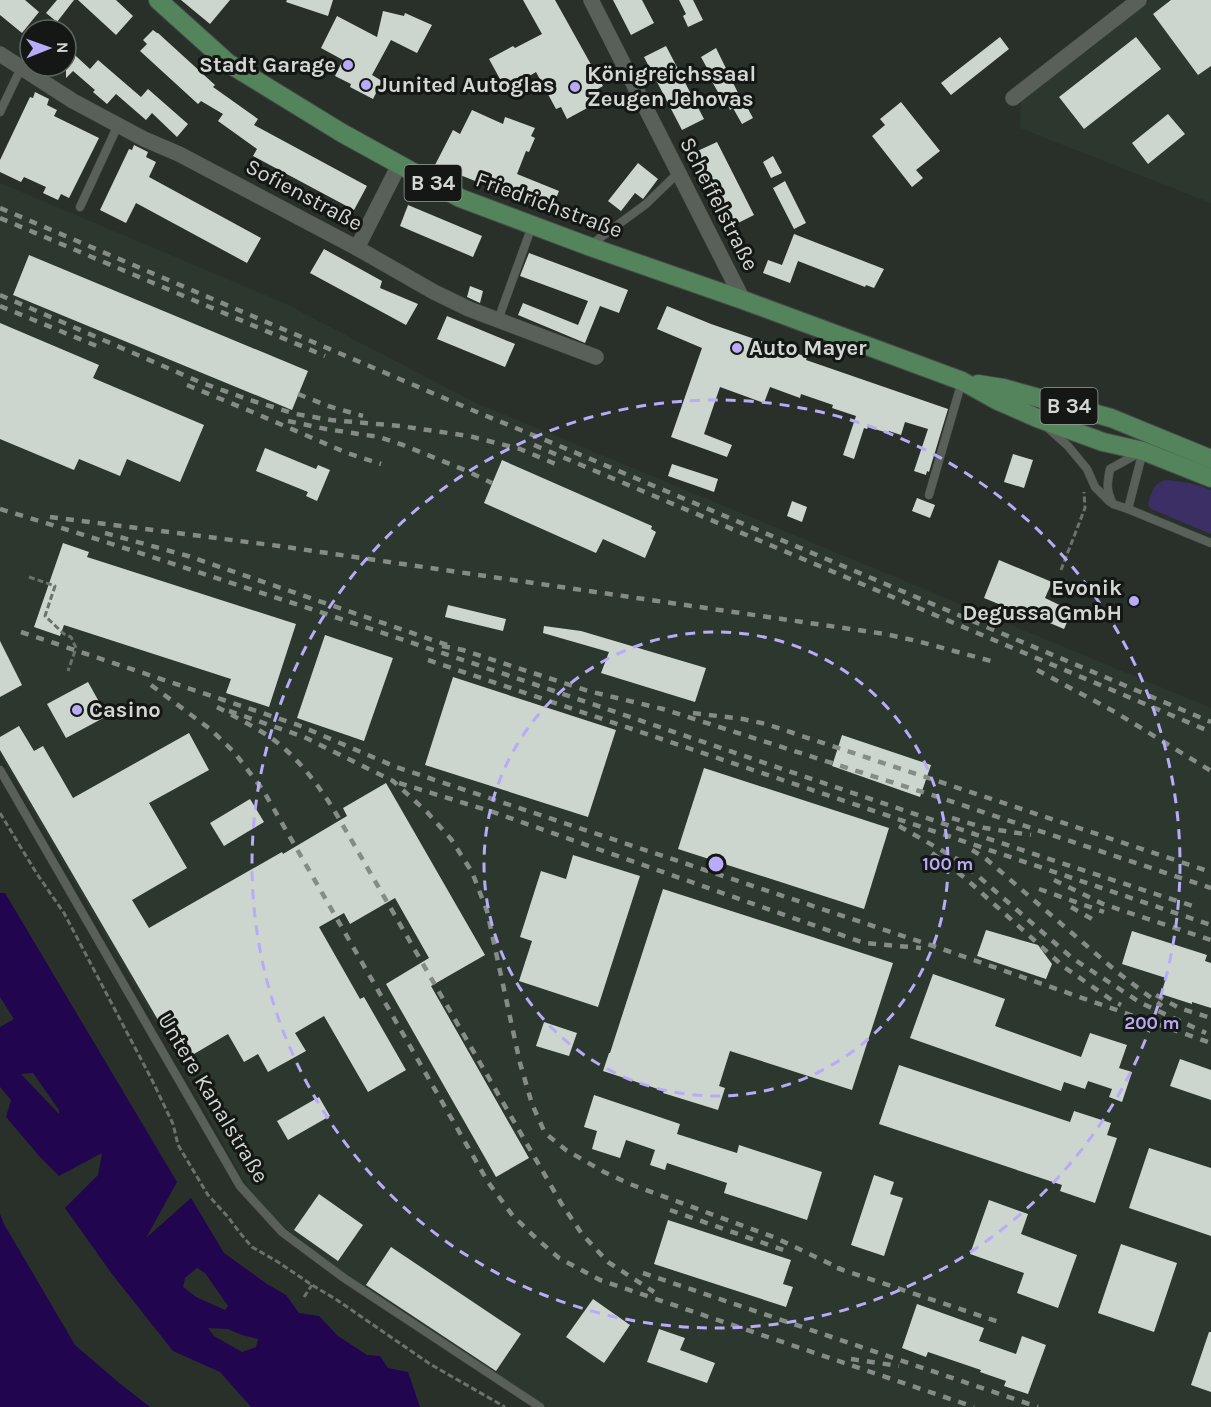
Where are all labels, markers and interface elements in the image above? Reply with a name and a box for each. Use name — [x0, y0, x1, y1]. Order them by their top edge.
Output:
north arrow — [18, 18, 78, 78]
text: N — [53, 42, 72, 54]
place label: Stadt Garage — [199, 52, 336, 78]
marker: Stadt Garage — [341, 58, 355, 72]
place label: Königreichssaal Zeugen Jehovas — [587, 61, 756, 112]
place label: Junited Autoglas — [378, 72, 555, 98]
marker: Junited Autoglas — [359, 78, 373, 92]
marker: Königreichssaal Zeugen Jehovas — [568, 80, 582, 94]
street label: Scheffelstraße — [674, 133, 764, 275]
street label: Sofienstraße — [241, 153, 367, 237]
road number: B 34 — [404, 165, 462, 201]
street label: Friedrichstraße — [472, 166, 626, 244]
place label: Auto Mayer — [749, 335, 867, 361]
marker: Auto Mayer — [730, 341, 744, 355]
road number: B 34 — [1040, 388, 1098, 424]
place label: Evonik Degussa GmbH — [962, 575, 1122, 626]
marker: Evonik Degussa GmbH — [1127, 594, 1141, 608]
place label: Casino — [89, 697, 161, 723]
marker: Casino — [70, 703, 84, 717]
text: 100 m — [923, 853, 973, 875]
centre of rings — [706, 854, 726, 874]
street label: Untere Kanalstraße — [152, 1008, 274, 1188]
text: 200 m — [1124, 1012, 1180, 1034]

